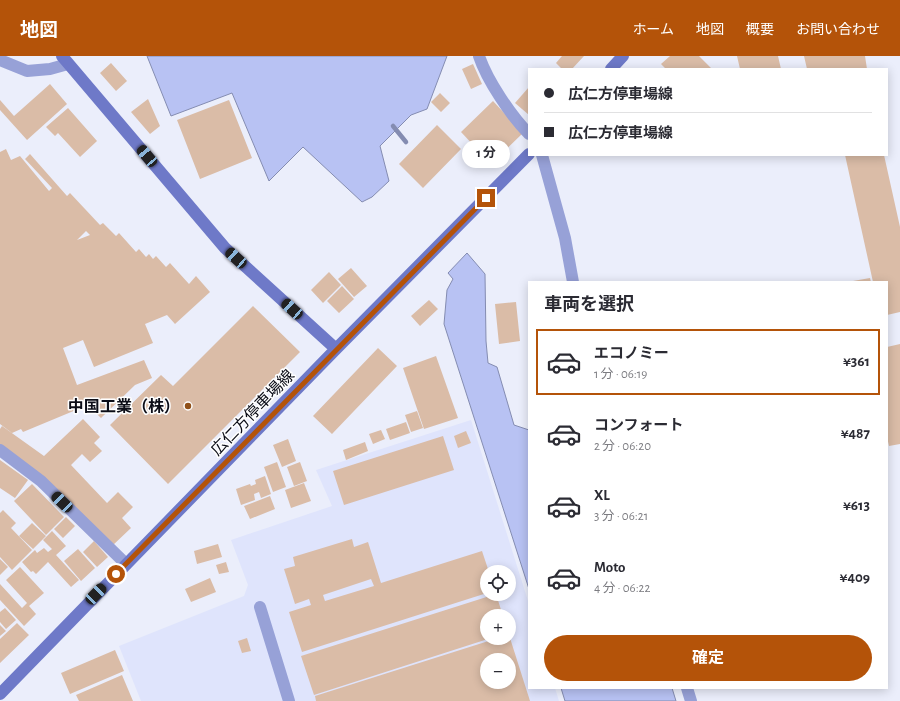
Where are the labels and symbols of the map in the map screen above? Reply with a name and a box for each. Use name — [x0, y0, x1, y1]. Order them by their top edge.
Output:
callout: 1 分 — [462, 140, 510, 168]
car — [135, 143, 159, 169]
route end — [477, 189, 495, 207]
car — [223, 246, 249, 270]
car — [279, 297, 305, 321]
street label: 広仁方停車場線 — [207, 366, 297, 459]
place label: 中国工業（株） — [68, 398, 180, 415]
marker: 中国工業（株） — [183, 401, 193, 411]
car — [49, 489, 75, 515]
route start — [107, 565, 125, 583]
car — [83, 581, 109, 607]

